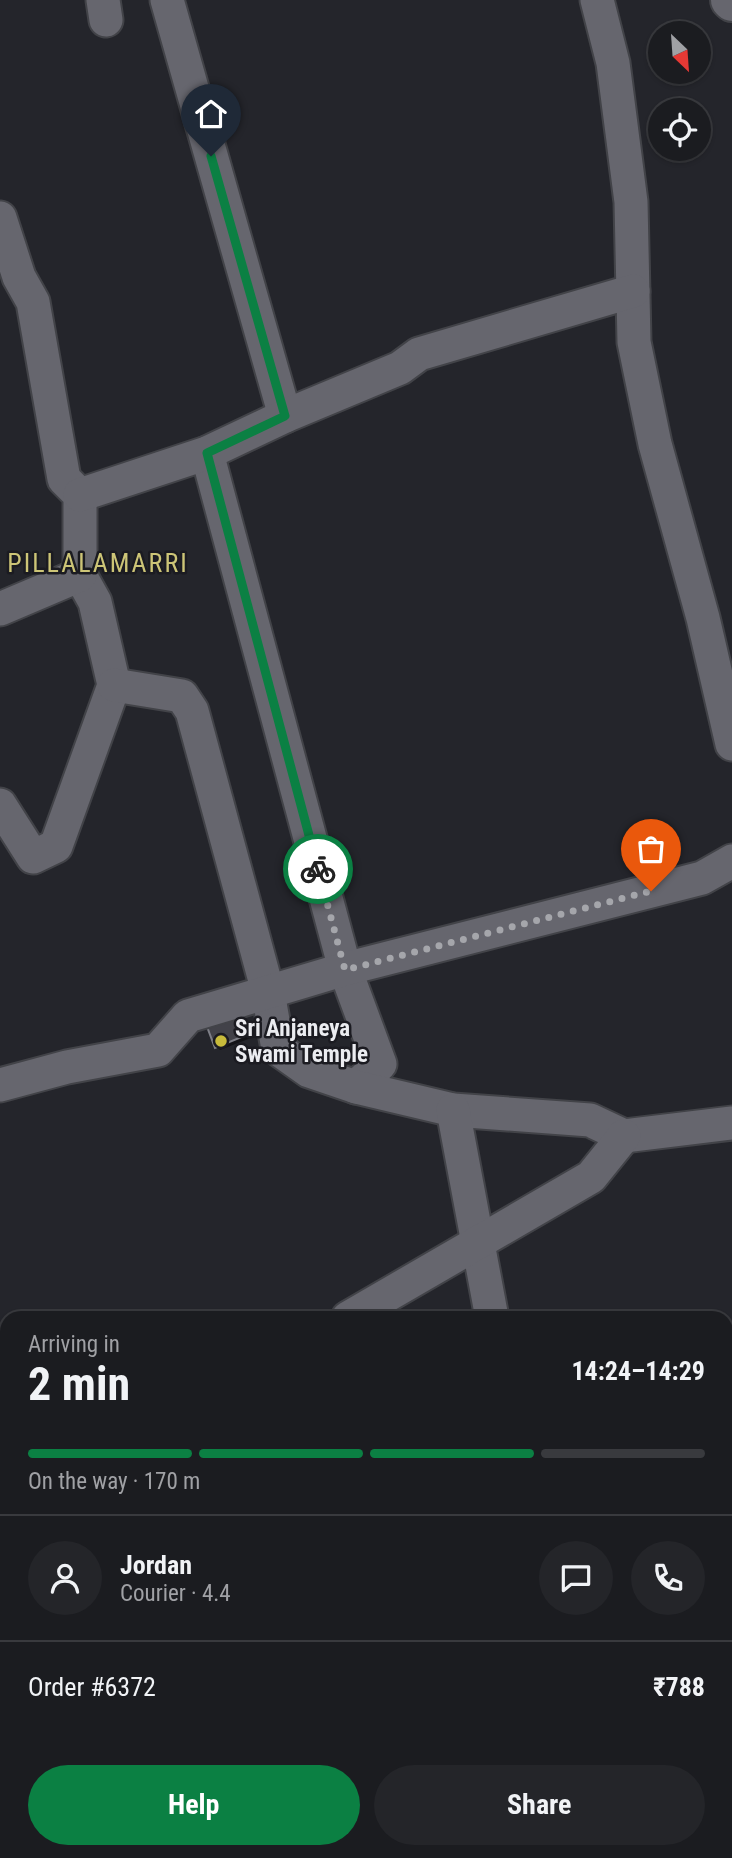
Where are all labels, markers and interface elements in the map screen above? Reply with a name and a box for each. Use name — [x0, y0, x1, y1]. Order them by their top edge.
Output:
north arrow — [648, 21, 710, 84]
map controls — [648, 21, 711, 161]
pin — [181, 84, 241, 156]
icon: home — [192, 95, 230, 133]
button: locate — [648, 98, 711, 161]
district label: PILLALAMARRI — [7, 548, 189, 578]
pin — [621, 819, 681, 891]
icon: bag — [632, 830, 670, 868]
courier — [283, 834, 353, 904]
icon: bike — [299, 850, 337, 888]
place label: Sri Anjaneya Swami Temple — [235, 1015, 368, 1068]
marker: Sri Anjaneya Swami Temple — [213, 1033, 229, 1049]
text: Arriving in — [28, 1331, 120, 1358]
text: 14:24–14:29 — [571, 1356, 705, 1386]
text: 2 min — [28, 1357, 130, 1411]
text: On the way · 170 m — [28, 1468, 200, 1495]
button: person — [28, 1541, 102, 1615]
button: chat — [539, 1541, 613, 1615]
button: phone — [631, 1541, 705, 1615]
text: Jordan — [120, 1550, 192, 1580]
text: Courier · 4.4 — [120, 1580, 231, 1607]
text: Order #6372 — [28, 1672, 156, 1702]
text: ₹788 — [653, 1672, 705, 1702]
button: Help — [28, 1765, 360, 1845]
button: Share — [374, 1765, 705, 1845]

